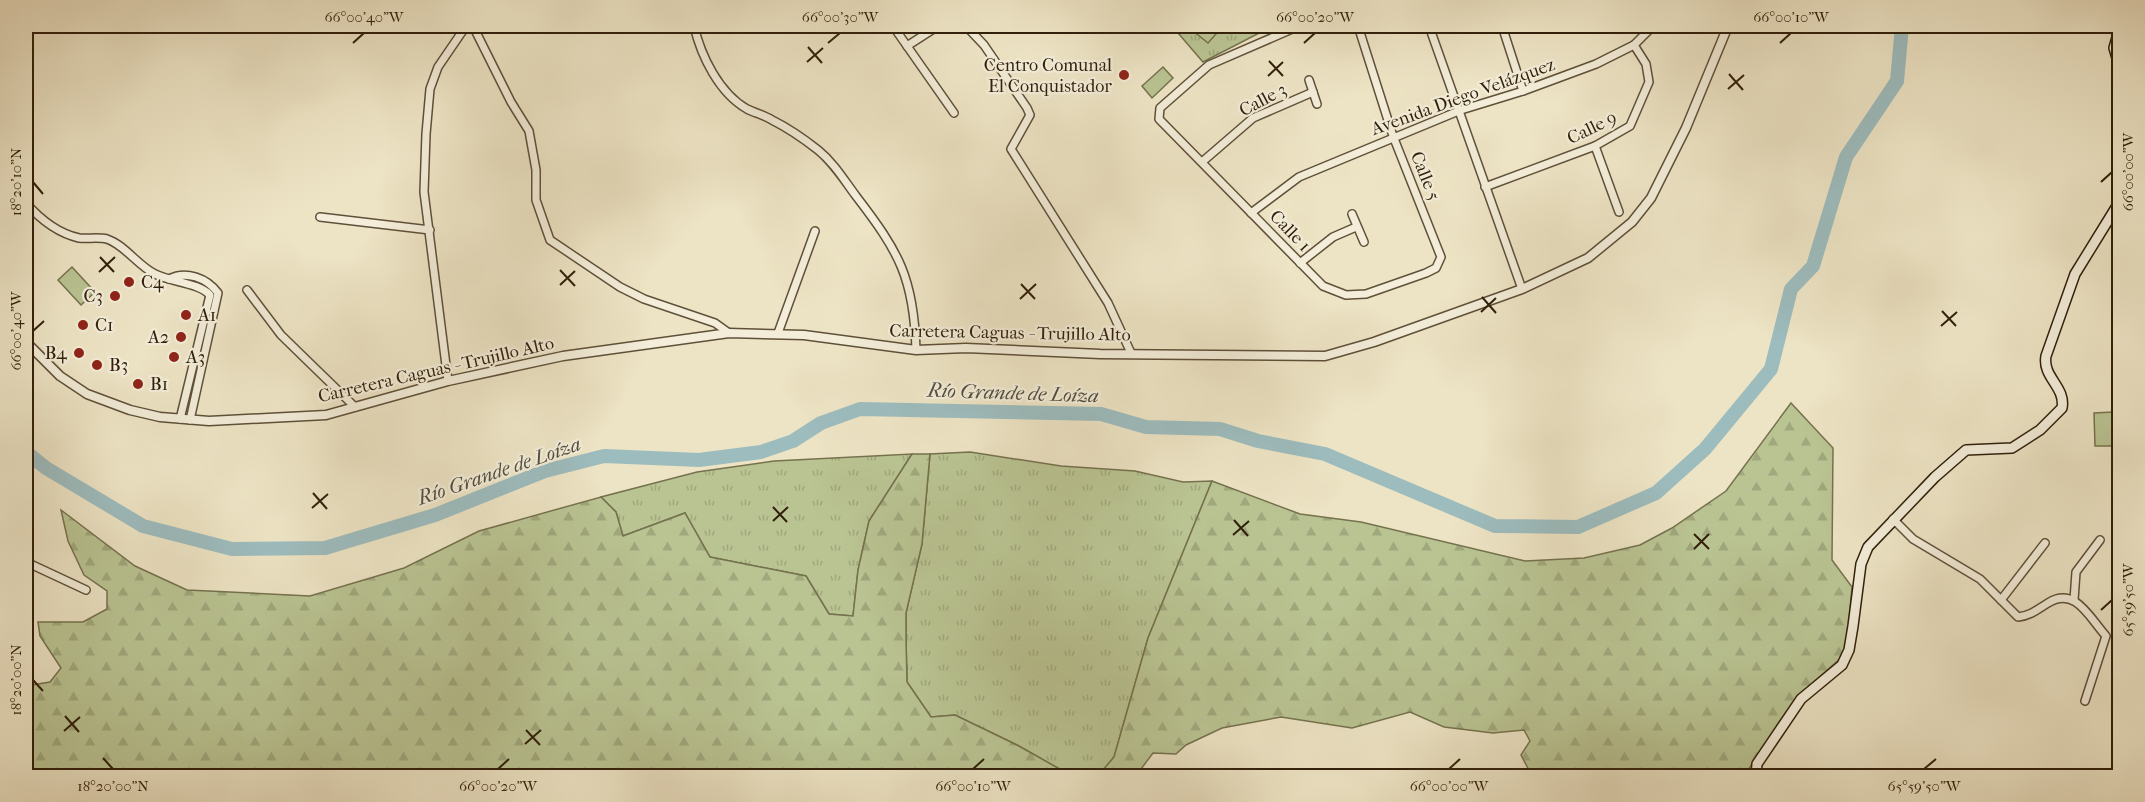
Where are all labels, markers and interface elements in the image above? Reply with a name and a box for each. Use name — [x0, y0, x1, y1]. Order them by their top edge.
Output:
text: 66°00'40"W — [324, 8, 405, 26]
text: 66°00'30"W — [802, 8, 880, 26]
text: 66°00'20"W — [1276, 8, 1355, 26]
text: 66°00'10"W — [1753, 8, 1830, 26]
street label: Avenida Diego Velázquez — [1367, 54, 1558, 140]
place label: Centro Comunal El Conquistador — [984, 55, 1112, 97]
marker: Centro Comunal El Conquistador — [1117, 68, 1131, 82]
street label: Calle 3 — [1236, 79, 1290, 121]
street label: Calle 9 — [1564, 107, 1620, 149]
text: 66°00'00"W — [2119, 131, 2137, 211]
text: 18°20'10"N — [7, 147, 25, 216]
street label: Calle 5 — [1406, 149, 1444, 204]
street label: Calle 1 — [1265, 206, 1315, 256]
place label: C4 — [141, 272, 164, 293]
marker: C4 — [122, 275, 136, 289]
place label: C3 — [83, 286, 103, 307]
marker: C3 — [108, 289, 122, 303]
text: 66°00'40"W — [7, 290, 25, 371]
place label: A1 — [197, 305, 216, 326]
marker: A1 — [179, 308, 193, 322]
place label: C1 — [95, 315, 114, 336]
marker: C1 — [76, 318, 90, 332]
street label: Carretera Caguas - Trujillo Alto — [889, 320, 1131, 346]
place label: A2 — [147, 327, 169, 348]
marker: A2 — [174, 330, 188, 344]
street label: Carretera Caguas - Trujillo Alto — [316, 333, 556, 407]
place label: B4 — [45, 343, 67, 364]
marker: B4 — [72, 346, 86, 360]
place label: A3 — [185, 347, 205, 368]
marker: A3 — [167, 350, 181, 364]
place label: B3 — [109, 355, 128, 376]
marker: B3 — [90, 358, 104, 372]
place label: B1 — [150, 374, 168, 395]
marker: B1 — [131, 377, 145, 391]
water label: Río Grande de Loíza — [925, 378, 1099, 407]
water label: Río Grande de Loíza — [412, 432, 584, 510]
text: 65°59'50"W — [2119, 562, 2137, 636]
text: 18°20'00"N — [7, 644, 25, 716]
text: 18°20'00"N — [77, 777, 149, 795]
text: 66°00'20"W — [459, 777, 538, 795]
text: 66°00'10"W — [935, 777, 1012, 795]
text: 66°00'00"W — [1410, 777, 1490, 795]
text: 65°59'50"W — [1888, 777, 1962, 795]

